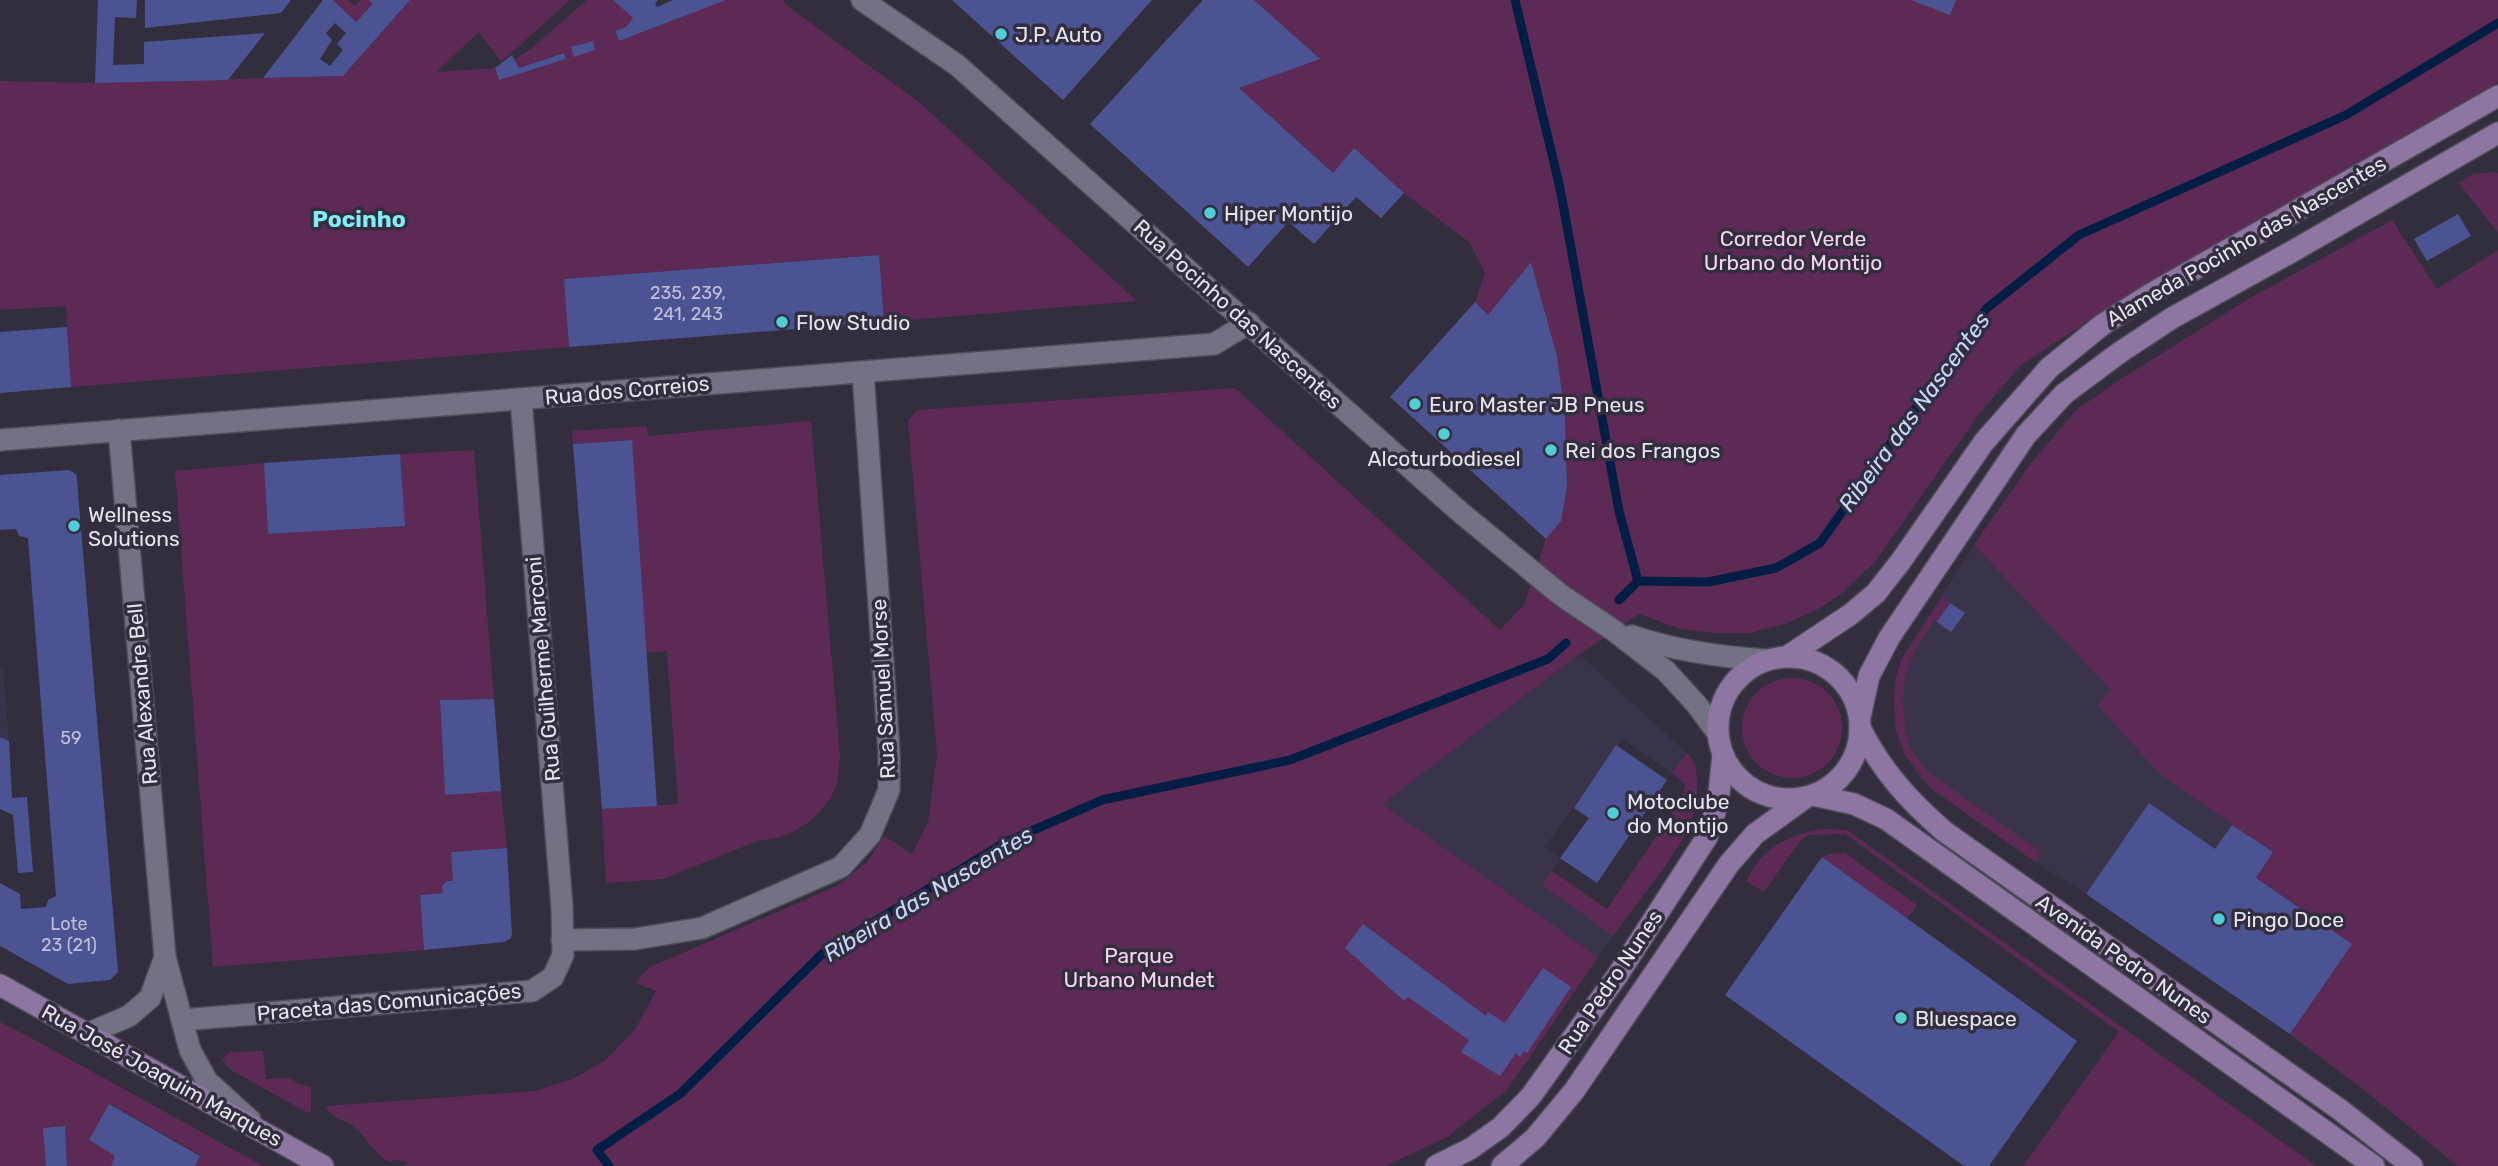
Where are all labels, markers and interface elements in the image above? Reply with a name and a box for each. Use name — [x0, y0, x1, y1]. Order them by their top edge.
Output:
place label: J.P. Auto — [1015, 22, 1102, 47]
marker: J.P. Auto — [993, 26, 1009, 42]
street label: Alameda Pocinho das Nascentes — [2102, 151, 2390, 331]
place label: Hiper Montijo — [1224, 201, 1353, 226]
district label: Pocinho — [312, 205, 406, 233]
marker: Hiper Montijo — [1202, 205, 1218, 221]
street label: Rua Pocinho das Nascentes — [1129, 214, 1347, 414]
park label: Corredor Verde Urbano do Montijo — [1704, 226, 1882, 275]
house number: 235, 239, 241, 243 — [650, 282, 726, 325]
water label: Ribeira das Nascentes — [1832, 307, 1996, 517]
place label: Flow Studio — [796, 310, 910, 335]
marker: Flow Studio — [774, 314, 790, 330]
street label: Rua dos Correios — [544, 370, 710, 410]
place label: Euro Master JB Pneus — [1429, 392, 1645, 417]
marker: Euro Master JB Pneus — [1407, 396, 1423, 412]
marker: Alcoturbodiesel — [1436, 426, 1452, 442]
place label: Rei dos Frangos — [1565, 438, 1720, 463]
marker: Rei dos Frangos — [1543, 442, 1559, 458]
place label: Alcoturbodiesel — [1367, 446, 1521, 471]
place label: Wellness Solutions — [88, 502, 180, 551]
marker: Wellness Solutions — [66, 518, 82, 534]
street label: Rua Guilherme Marconi — [521, 555, 565, 783]
street label: Rua Samuel Morse — [866, 598, 900, 780]
street label: Rua Alexandre Bell — [122, 602, 162, 786]
house number: 59 — [60, 727, 82, 749]
place label: Motoclube do Montijo — [1627, 789, 1729, 838]
marker: Motoclube do Montijo — [1605, 805, 1621, 821]
water label: Ribeira das Nascentes — [818, 820, 1038, 968]
street label: Avenida Pedro Nunes — [2031, 889, 2217, 1029]
street label: Rua Pedro Nunes — [1553, 905, 1667, 1059]
place label: Pingo Doce — [2233, 907, 2344, 932]
marker: Pingo Doce — [2211, 911, 2227, 927]
house number: Lote 23 (21) — [41, 913, 97, 956]
park label: Parque Urbano Mundet — [1063, 943, 1215, 992]
street label: Praceta das Comunicações — [256, 978, 522, 1026]
street label: Rua José Joaquim Marques — [38, 998, 286, 1152]
place label: Bluespace — [1915, 1006, 2017, 1031]
marker: Bluespace — [1893, 1010, 1909, 1026]

